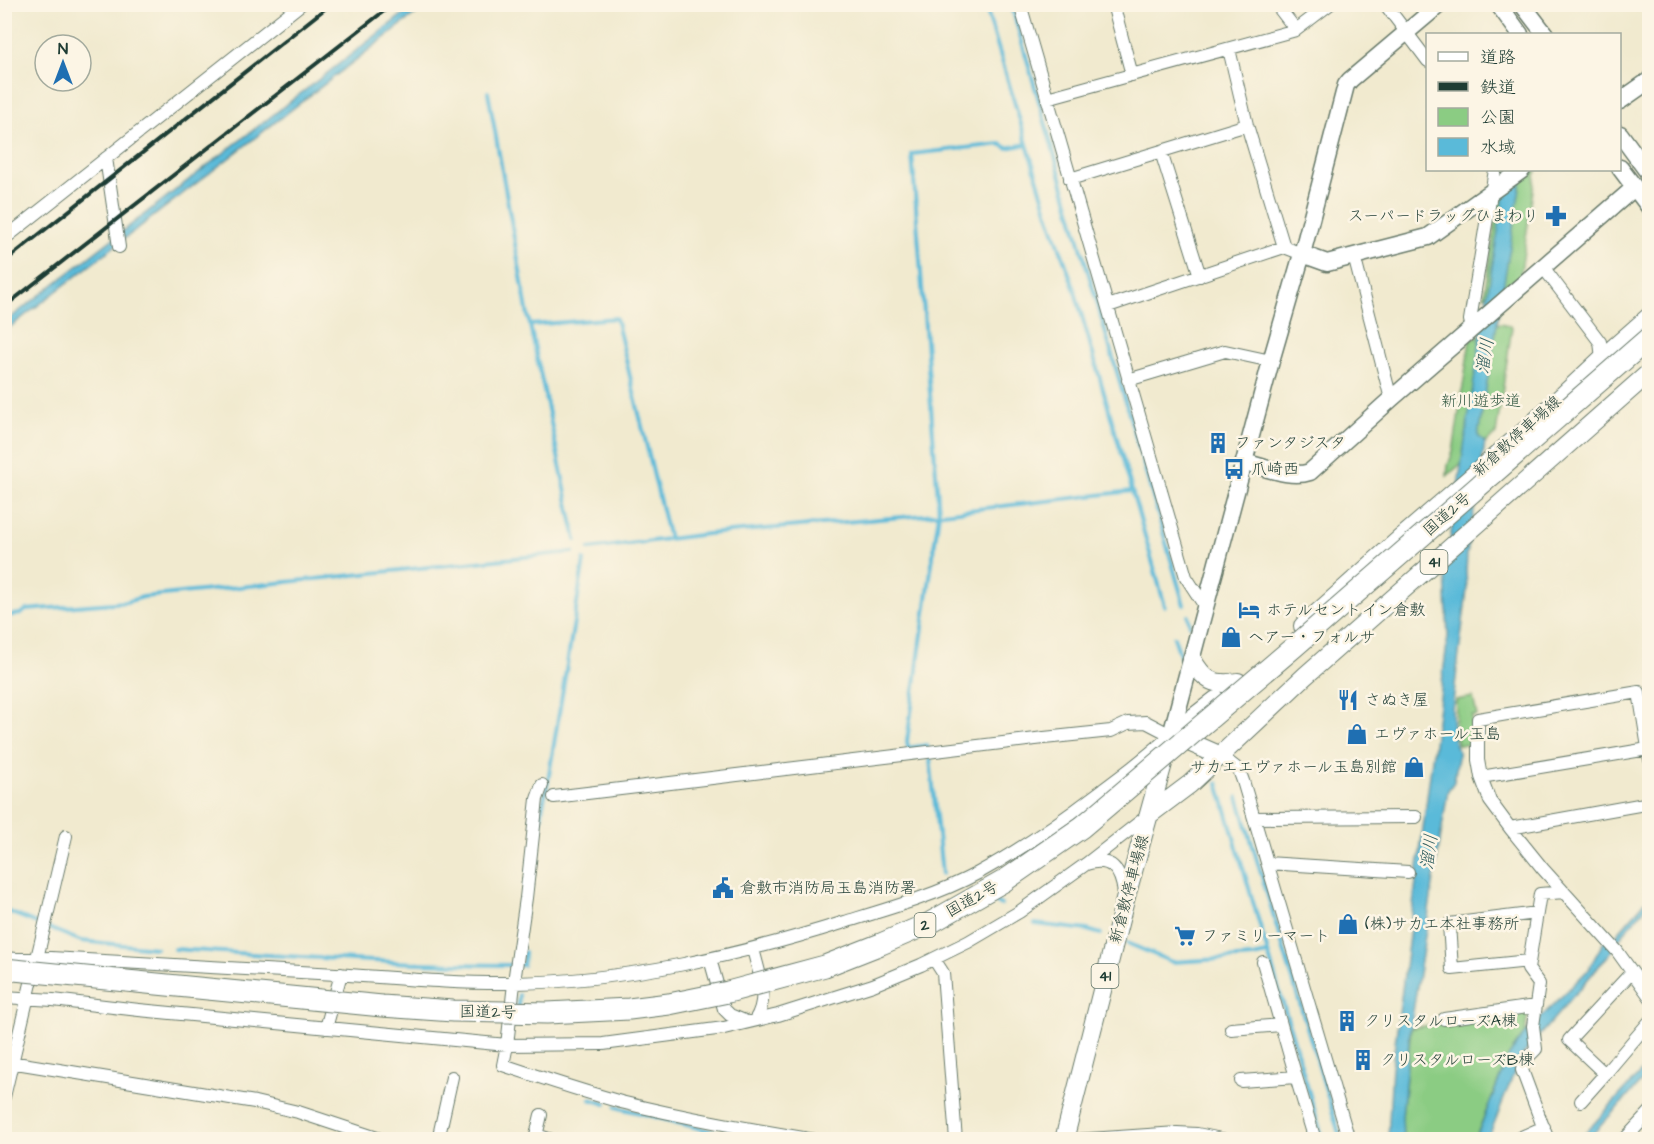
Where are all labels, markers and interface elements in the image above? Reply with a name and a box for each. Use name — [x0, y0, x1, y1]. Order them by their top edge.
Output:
north arrow — [33, 33, 93, 93]
legend — [1426, 33, 1621, 171]
text: N — [58, 38, 68, 60]
text: 道路 — [1480, 45, 1516, 70]
text: 鉄道 — [1480, 75, 1516, 100]
text: 公園 — [1480, 105, 1516, 130]
text: 水域 — [1480, 135, 1516, 160]
pharmacy icon: スーパードラッグひまわり — [1544, 204, 1568, 228]
place label: スーパードラッグひまわり — [1348, 205, 1539, 227]
water label: 溜川 — [1470, 336, 1500, 376]
park label: 新川遊歩道 — [1441, 390, 1521, 412]
street label: 新倉敷停車場線 — [1468, 390, 1566, 482]
building icon: ファンタジスタ — [1206, 431, 1230, 455]
place label: ファンタジスタ — [1235, 432, 1346, 454]
bus stop icon: 爪崎西 — [1222, 457, 1246, 481]
place label: 爪崎西 — [1251, 458, 1299, 480]
street label: 国道2号 — [1418, 487, 1476, 541]
road number: 41 — [1420, 550, 1448, 574]
hotel icon: ホテルセントイン倉敷 — [1237, 598, 1261, 622]
place label: ホテルセントイン倉敷 — [1266, 599, 1425, 621]
shop icon: ヘアー・フォルサ — [1219, 625, 1243, 649]
place label: ヘアー・フォルサ — [1248, 626, 1375, 648]
restaurant icon: さぬき屋 — [1336, 688, 1360, 712]
place label: さぬき屋 — [1365, 689, 1429, 711]
shop icon: エヴァホール玉島 — [1345, 722, 1369, 746]
place label: エヴァホール玉島 — [1374, 723, 1501, 745]
shop icon: サカエエヴァホール玉島別館 — [1402, 755, 1426, 779]
place label: サカエエヴァホール玉島別館 — [1190, 756, 1397, 778]
street label: 新倉敷停車場線 — [1104, 832, 1154, 946]
water label: 溜川 — [1414, 832, 1444, 872]
public building icon: 倉敷市消防局玉島消防署 — [711, 876, 735, 900]
street label: 国道2号 — [942, 876, 1002, 922]
place label: 倉敷市消防局玉島消防署 — [740, 877, 916, 899]
shop icon: (株)サカエ本社事務所 — [1336, 912, 1360, 936]
road number: 2 — [914, 913, 936, 937]
place label: (株)サカエ本社事務所 — [1365, 913, 1519, 935]
supermarket icon: ファミリーマート — [1173, 924, 1197, 948]
place label: ファミリーマート — [1202, 925, 1330, 947]
road number: 41 — [1092, 964, 1118, 988]
street label: 国道2号 — [459, 1001, 517, 1023]
building icon: クリスタルローズA棟 — [1335, 1009, 1359, 1033]
place label: クリスタルローズA棟 — [1364, 1010, 1517, 1032]
building icon: クリスタルローズB棟 — [1351, 1048, 1375, 1072]
place label: クリスタルローズB棟 — [1380, 1049, 1534, 1071]

